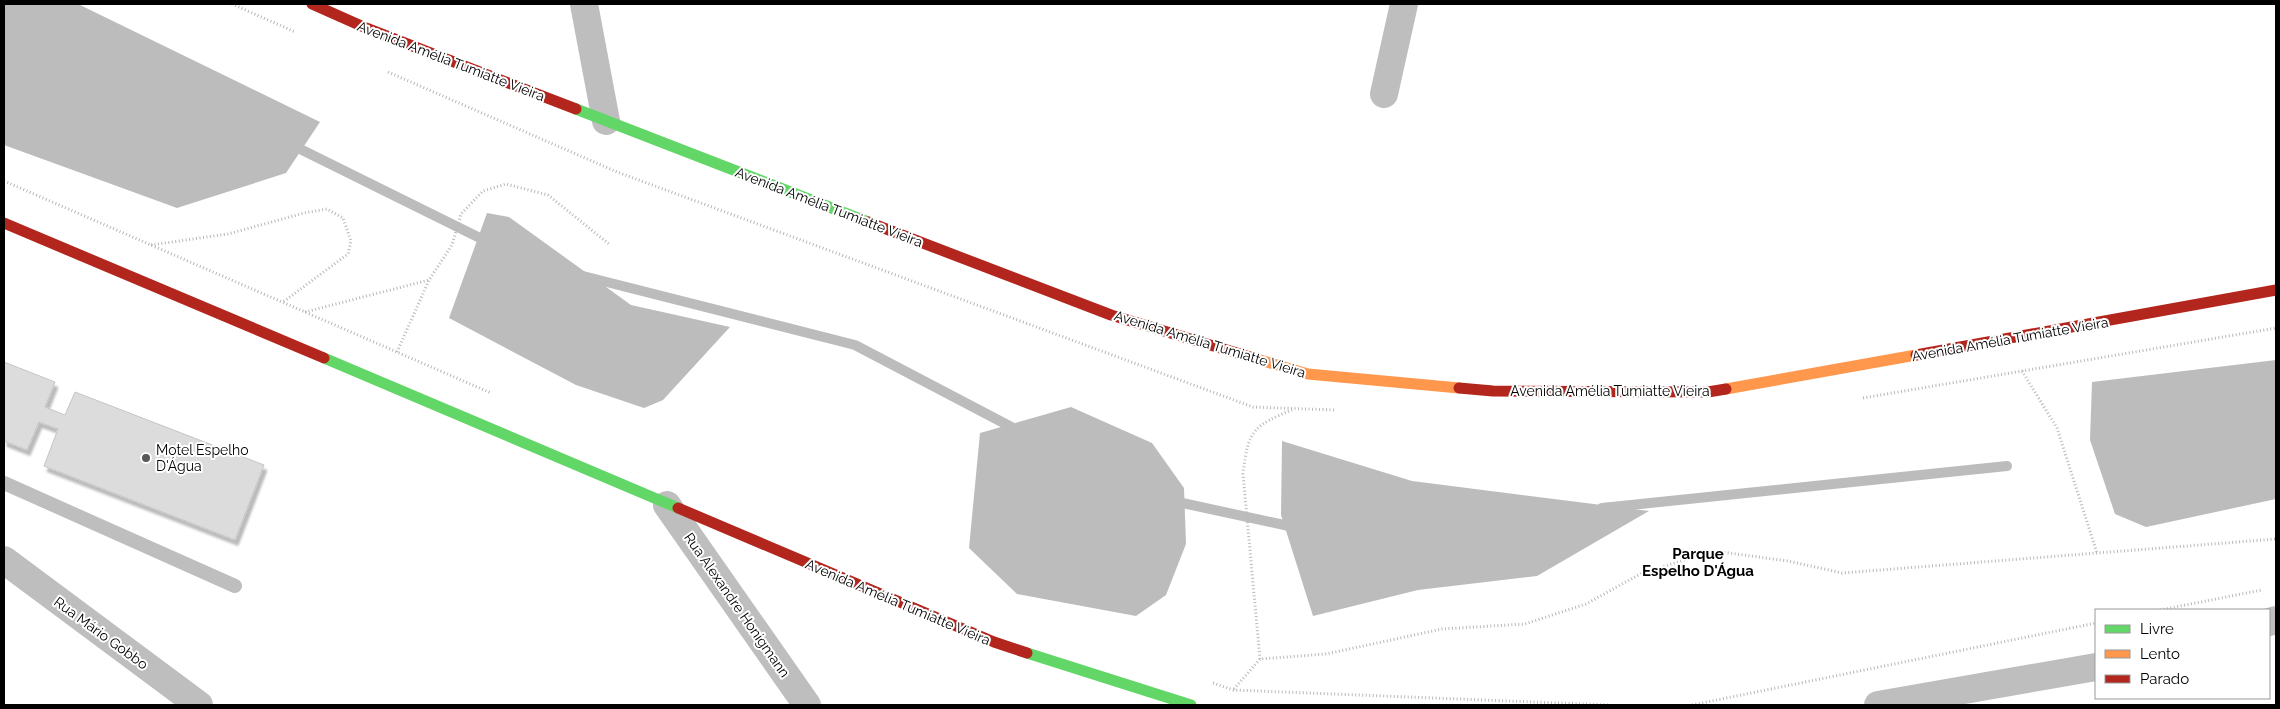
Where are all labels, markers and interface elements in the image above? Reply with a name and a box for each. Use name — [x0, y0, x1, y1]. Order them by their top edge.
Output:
street label: Avenida Amélia Tumiatte Vieira — [355, 18, 547, 104]
street label: Avenida Amélia Tumiatte Vieira — [733, 164, 925, 250]
street label: Avenida Amélia Tumiatte Vieira — [1112, 307, 1308, 381]
street label: Avenida Amélia Tumiatte Vieira — [1910, 314, 2110, 364]
street label: Avenida Amélia Tumiatte Vieira — [1510, 383, 1710, 399]
place label: Motel Espelho D'Água — [156, 442, 249, 474]
marker: Motel Espelho D'Água — [140, 452, 152, 464]
street label: Rua Alexandre Honigmann — [681, 530, 793, 680]
district label: Parque Espelho D'Água — [1642, 545, 1754, 580]
street label: Avenida Amélia Tumiatte Vieira — [803, 556, 993, 648]
street label: Rua Mário Gobbo — [51, 594, 151, 672]
legend — [2095, 609, 2270, 699]
text: Livre — [2140, 620, 2174, 638]
text: Lento — [2140, 645, 2180, 663]
text: Parado — [2140, 670, 2189, 688]

